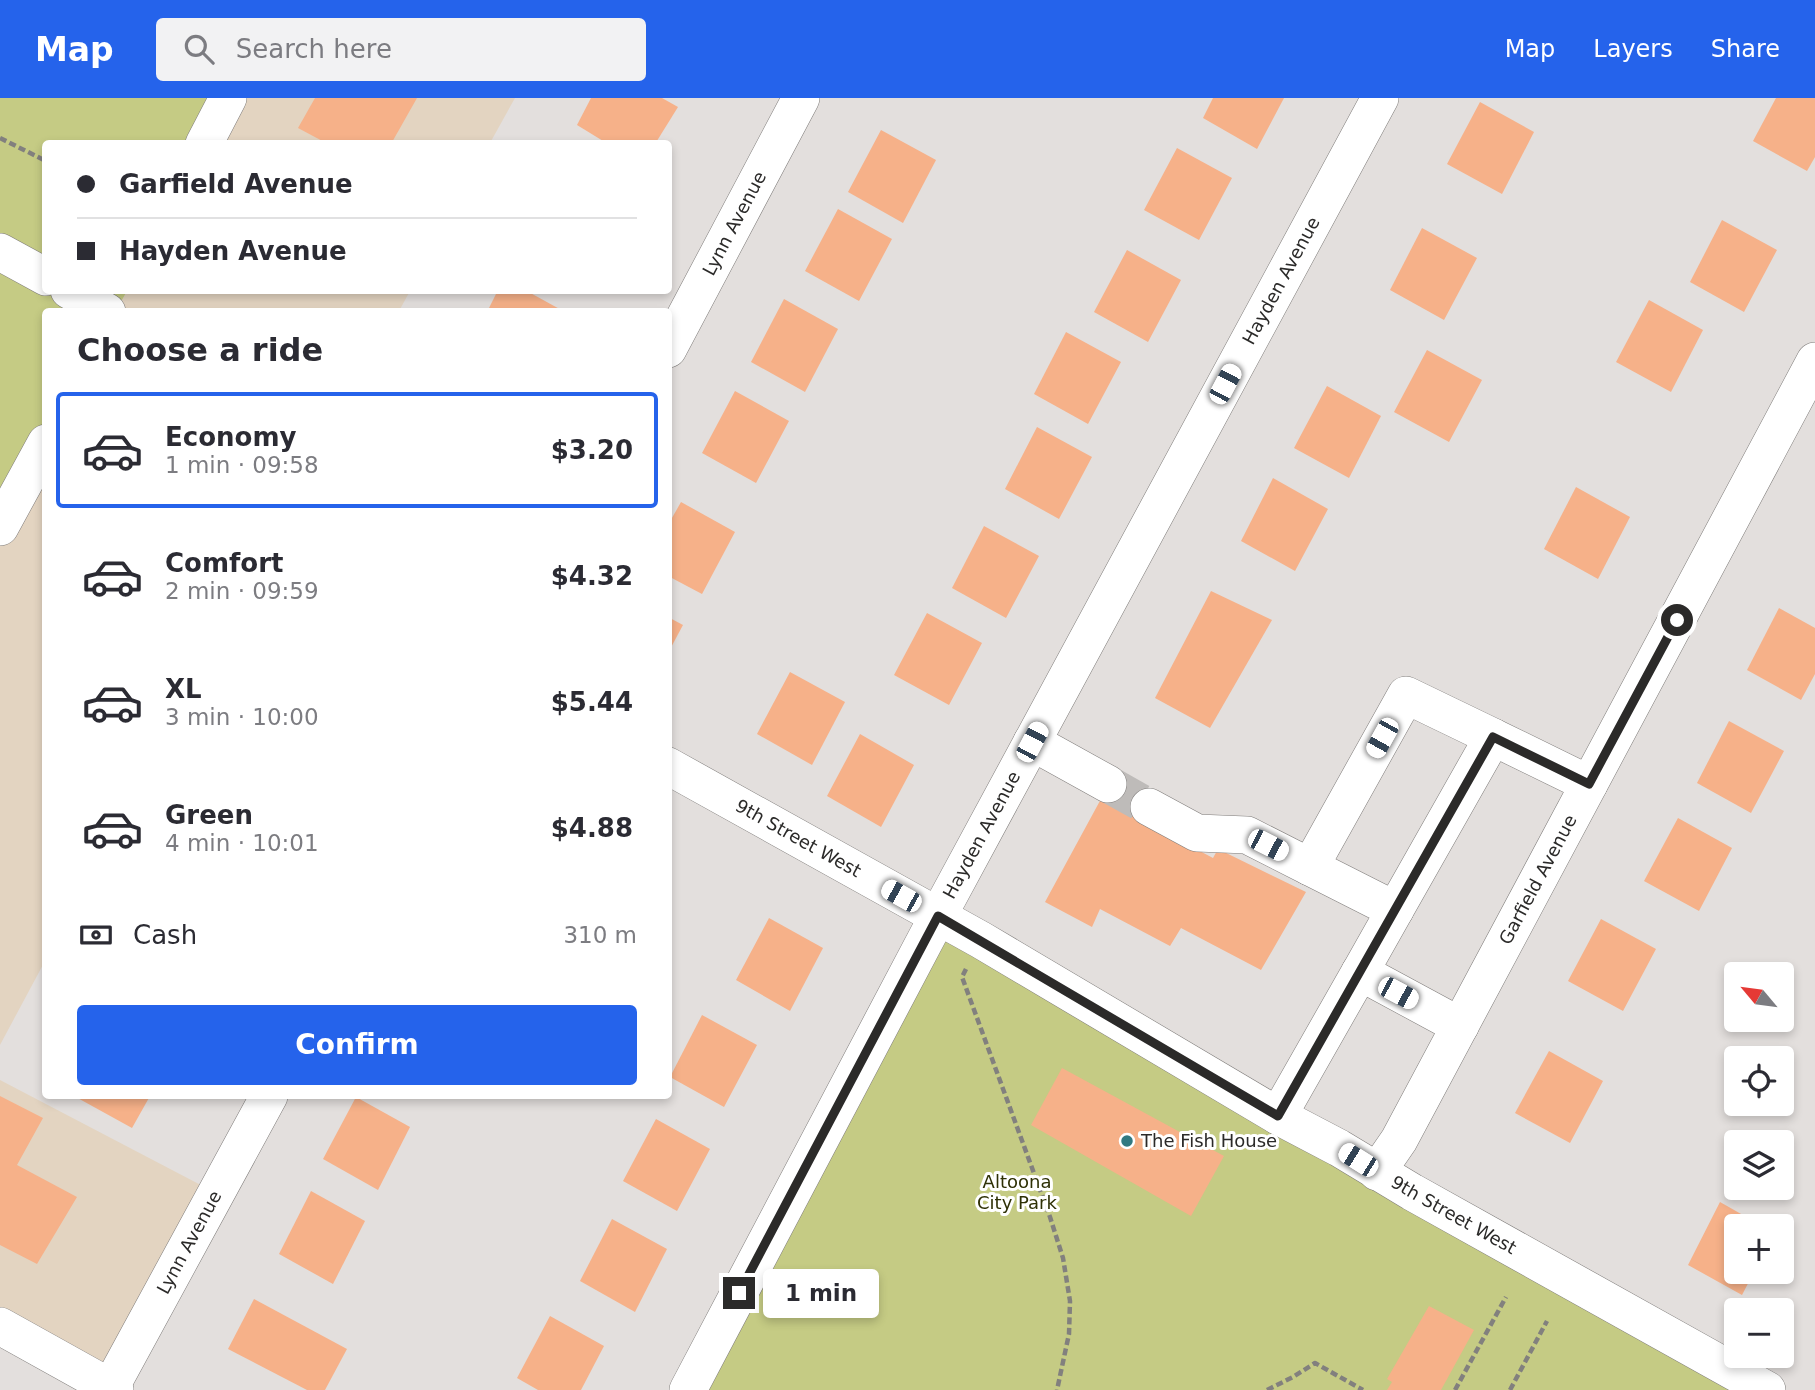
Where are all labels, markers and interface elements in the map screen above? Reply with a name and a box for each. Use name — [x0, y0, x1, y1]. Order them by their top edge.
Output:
search box — [156, 18, 646, 81]
text: Map — [35, 30, 114, 69]
icon: search — [180, 30, 218, 68]
text: Search here — [236, 34, 392, 64]
text: Map — [1505, 35, 1555, 63]
text: Layers — [1593, 35, 1673, 63]
text: Share — [1711, 35, 1780, 63]
street label: Lynn Avenue — [698, 168, 770, 279]
text: Garfield Avenue — [119, 169, 353, 199]
street label: Hayden Avenue — [1238, 213, 1324, 348]
text: Hayden Avenue — [119, 236, 347, 266]
text: Choose a ride — [77, 331, 323, 369]
car — [1206, 361, 1245, 407]
icon: car — [81, 419, 144, 482]
text: Economy — [165, 422, 296, 452]
text: $3.20 — [551, 435, 633, 465]
text: 1 min · 09:58 — [165, 452, 319, 478]
icon: car — [81, 545, 144, 608]
text: Comfort — [165, 548, 283, 578]
text: $4.32 — [551, 561, 633, 591]
text: 2 min · 09:59 — [165, 578, 319, 604]
route start — [1661, 604, 1693, 636]
icon: car — [81, 671, 144, 734]
text: XL — [165, 674, 202, 704]
text: $5.44 — [551, 687, 633, 717]
text: 3 min · 10:00 — [165, 704, 319, 730]
car — [1363, 715, 1402, 761]
car — [1013, 719, 1052, 765]
street label: Hayden Avenue — [938, 767, 1024, 902]
street label: 9th Street West — [732, 795, 865, 881]
icon: car — [81, 797, 144, 860]
text: Green — [165, 800, 253, 830]
street label: Garfield Avenue — [1494, 811, 1581, 948]
text: $4.88 — [551, 813, 633, 843]
car — [1245, 826, 1292, 864]
text: 4 min · 10:01 — [165, 830, 319, 856]
car — [878, 877, 925, 915]
icon: cash — [77, 916, 115, 954]
text: Cash — [133, 920, 197, 950]
text: 310 m — [563, 922, 637, 948]
north arrow — [1724, 962, 1794, 1032]
map controls — [1724, 962, 1794, 1368]
car — [1375, 974, 1422, 1012]
button: Confirm — [77, 1005, 637, 1085]
button: locate — [1724, 1046, 1794, 1116]
place label: The Fish House — [1140, 1130, 1277, 1151]
button: layers — [1724, 1130, 1794, 1200]
marker: The Fish House — [1119, 1133, 1135, 1149]
car — [1335, 1140, 1382, 1180]
park label: Altoona City Park — [977, 1171, 1058, 1213]
street label: 9th Street West — [1387, 1171, 1520, 1258]
street label: Lynn Avenue — [152, 1187, 225, 1298]
button: + — [1724, 1214, 1794, 1284]
callout: 1 min — [764, 1268, 879, 1318]
route end — [723, 1277, 755, 1309]
text: 1 min — [785, 1280, 857, 1306]
button: − — [1724, 1298, 1794, 1368]

